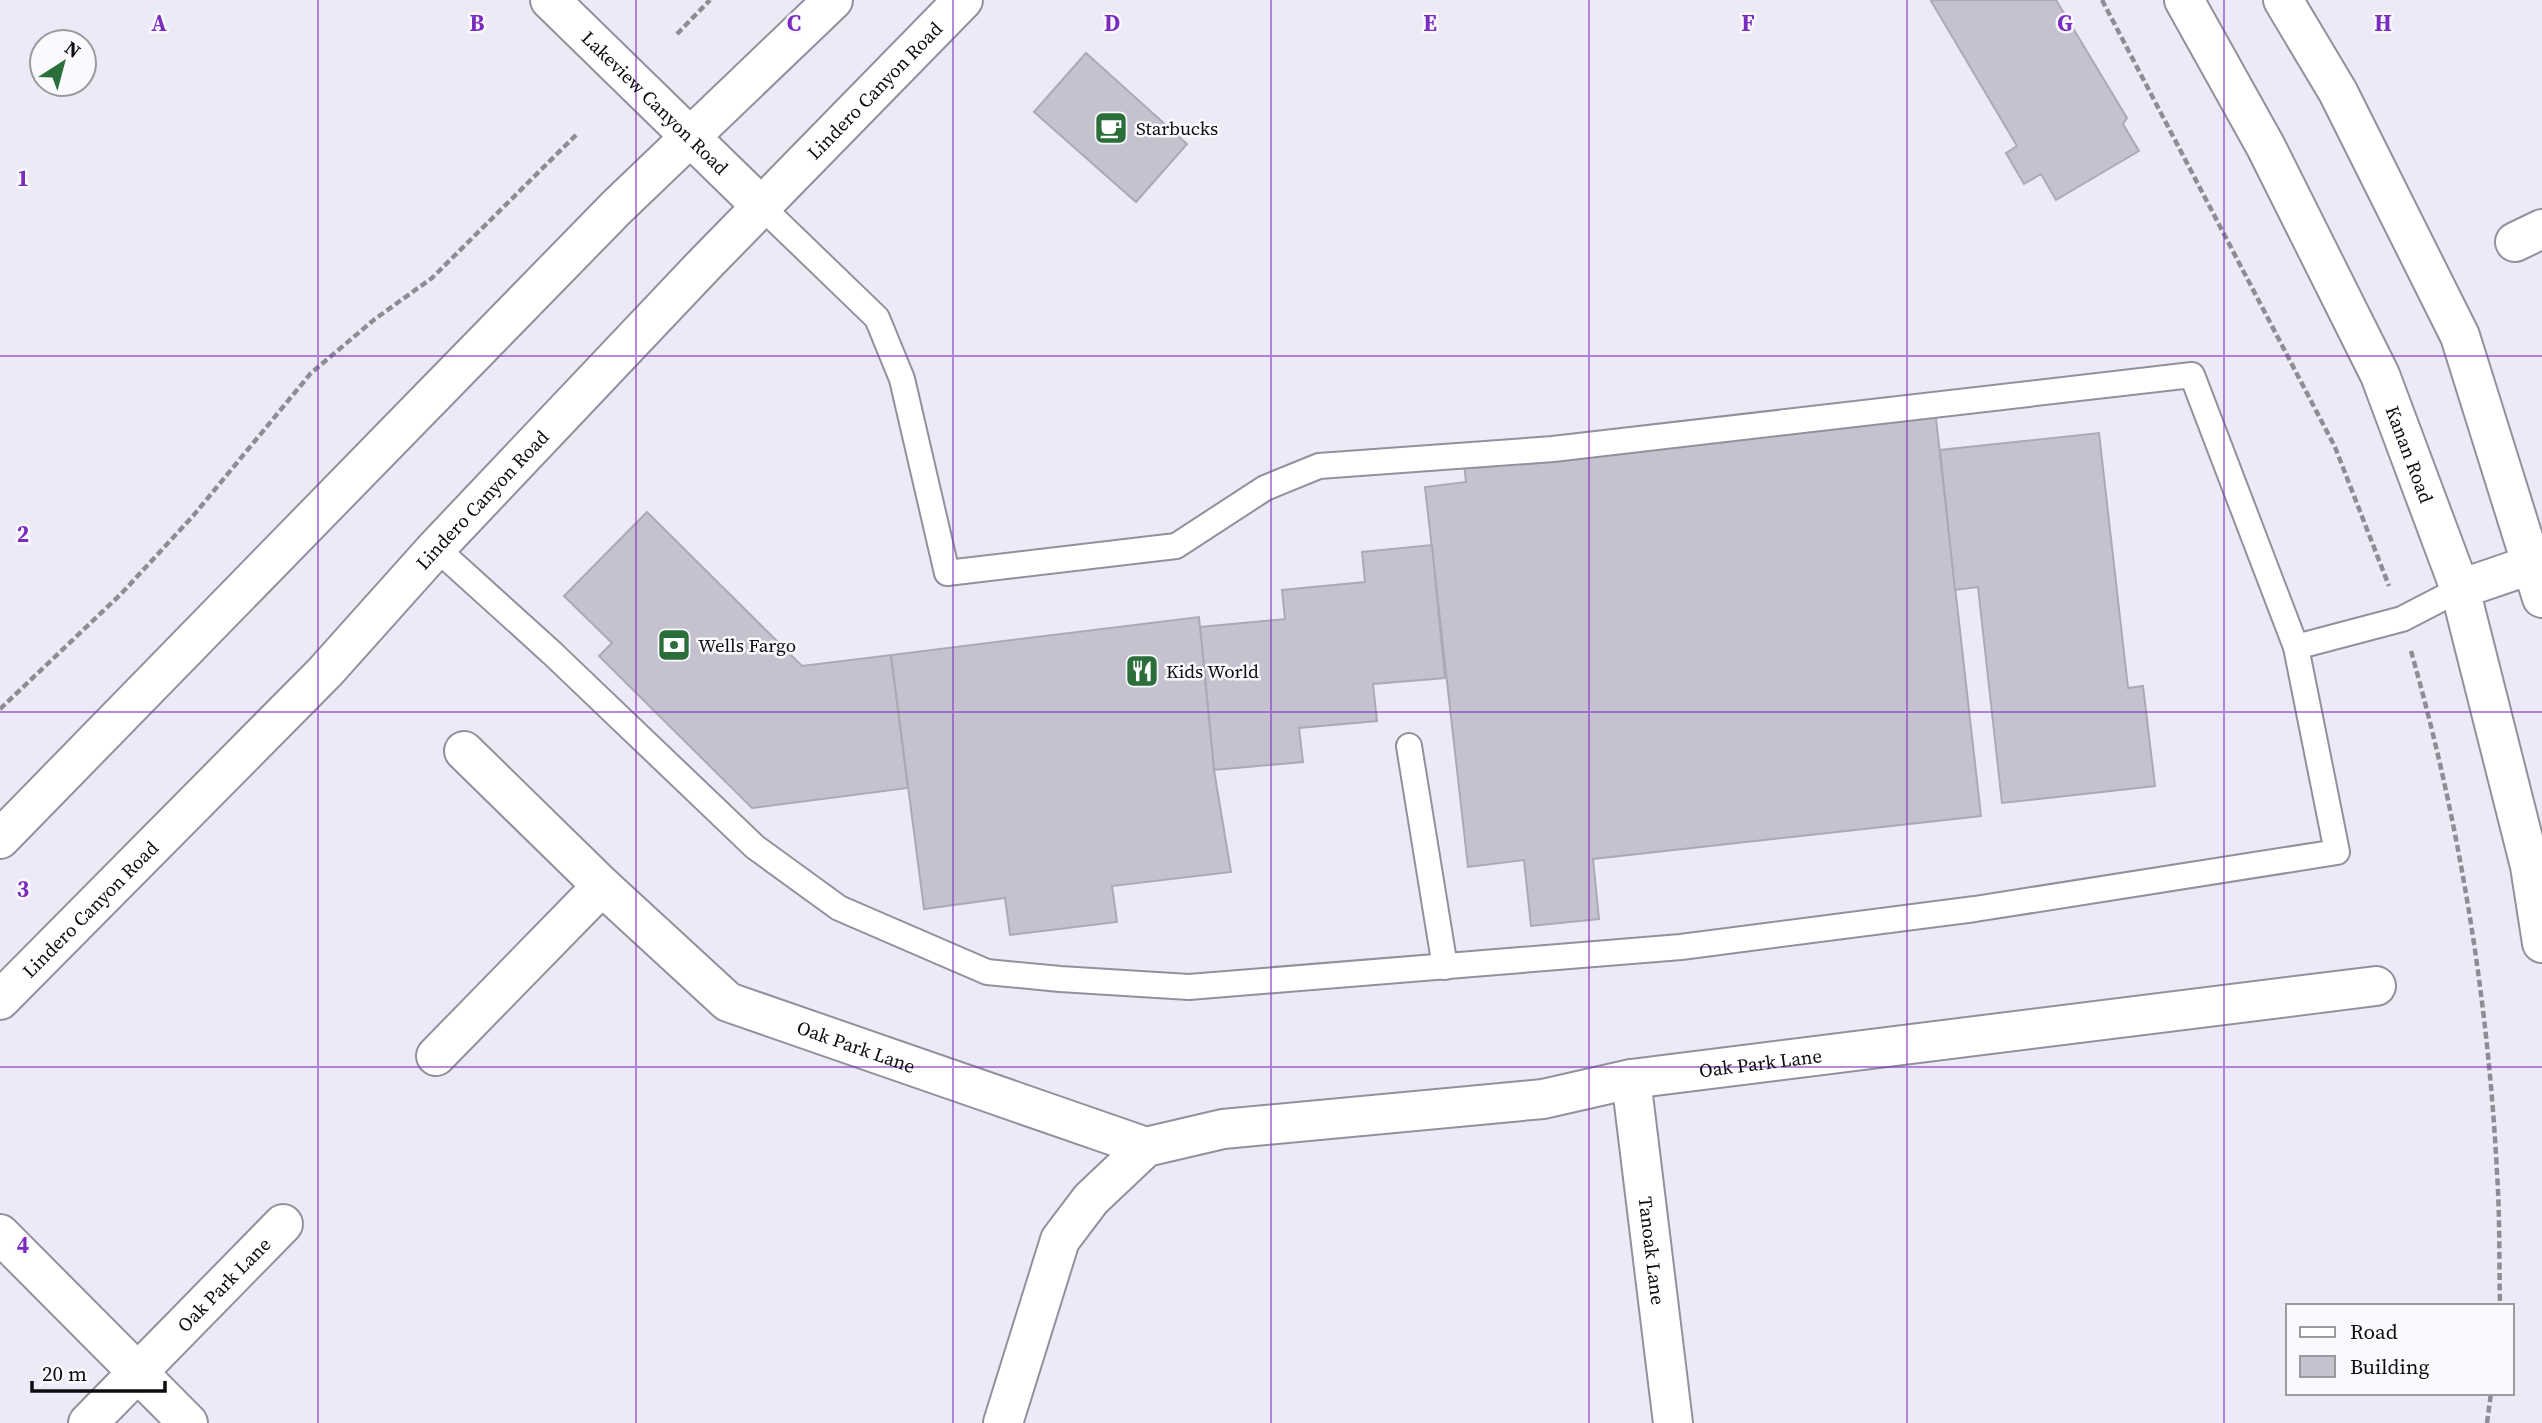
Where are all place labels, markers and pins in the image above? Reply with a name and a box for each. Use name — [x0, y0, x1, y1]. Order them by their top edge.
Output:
cafe icon: Starbucks — [1092, 109, 1130, 147]
place label: Starbucks — [1136, 115, 1218, 141]
bank icon: Wells Fargo — [655, 626, 693, 664]
place label: Wells Fargo — [698, 632, 796, 658]
restaurant icon: Kids World — [1123, 652, 1161, 690]
place label: Kids World — [1166, 658, 1259, 684]

